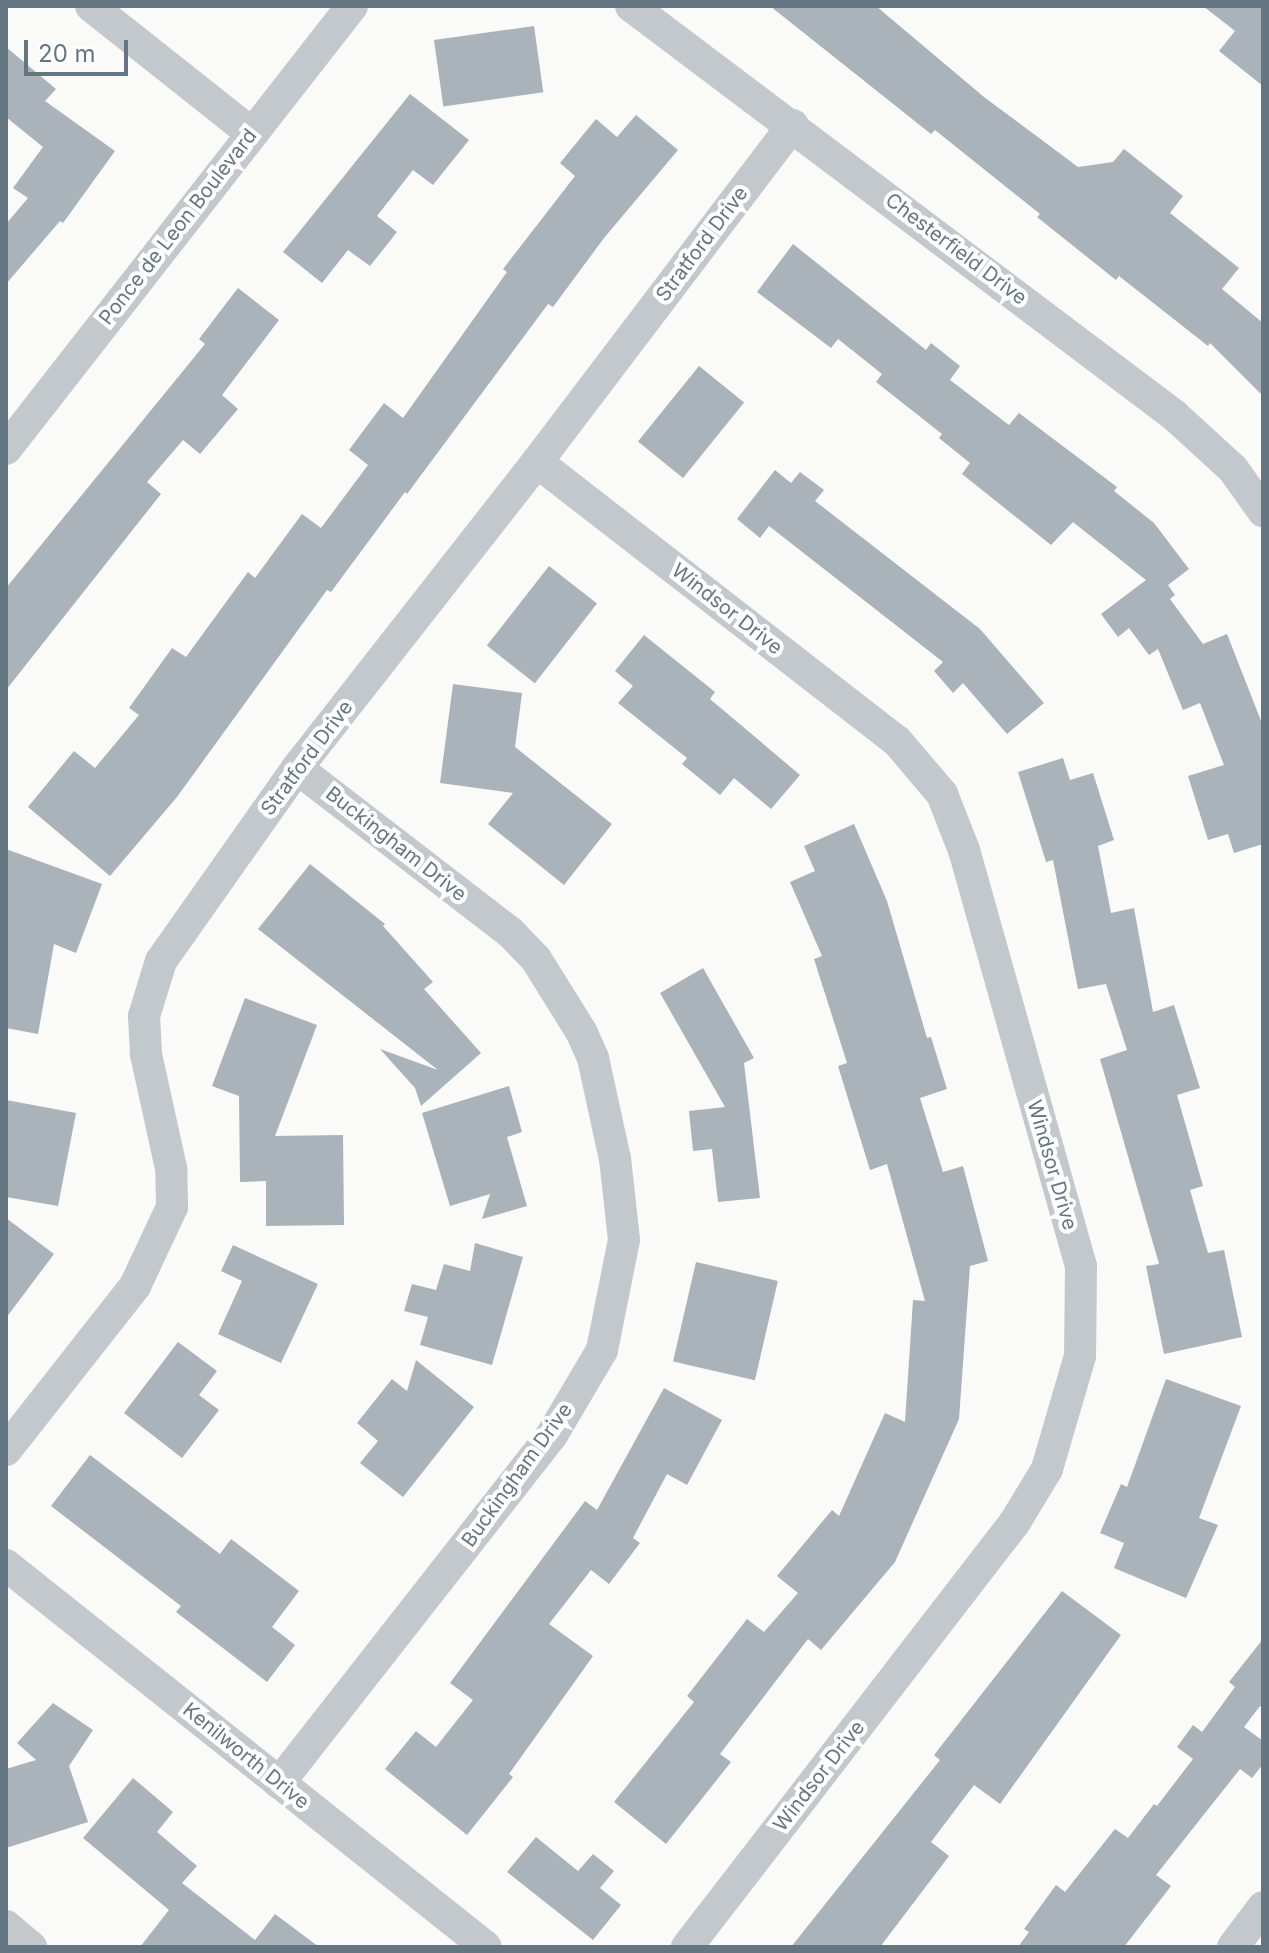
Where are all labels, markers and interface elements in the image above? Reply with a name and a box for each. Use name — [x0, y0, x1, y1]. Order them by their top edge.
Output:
scale bar — [28, 24, 132, 74]
text: 20 m — [38, 39, 96, 68]
street label: Ponce de Leon Boulevard — [94, 124, 262, 330]
street label: Stratford Drive — [651, 182, 753, 306]
street label: Chesterfield Drive — [881, 188, 1031, 310]
street label: Windsor Drive — [667, 558, 787, 660]
street label: Stratford Drive — [256, 696, 358, 820]
street label: Buckingham Drive — [321, 782, 471, 906]
street label: Windsor Drive — [1022, 1097, 1082, 1233]
street label: Buckingham Drive — [457, 1398, 577, 1552]
street label: Kenilworth Drive — [178, 1698, 314, 1814]
street label: Windsor Drive — [768, 1716, 870, 1836]

